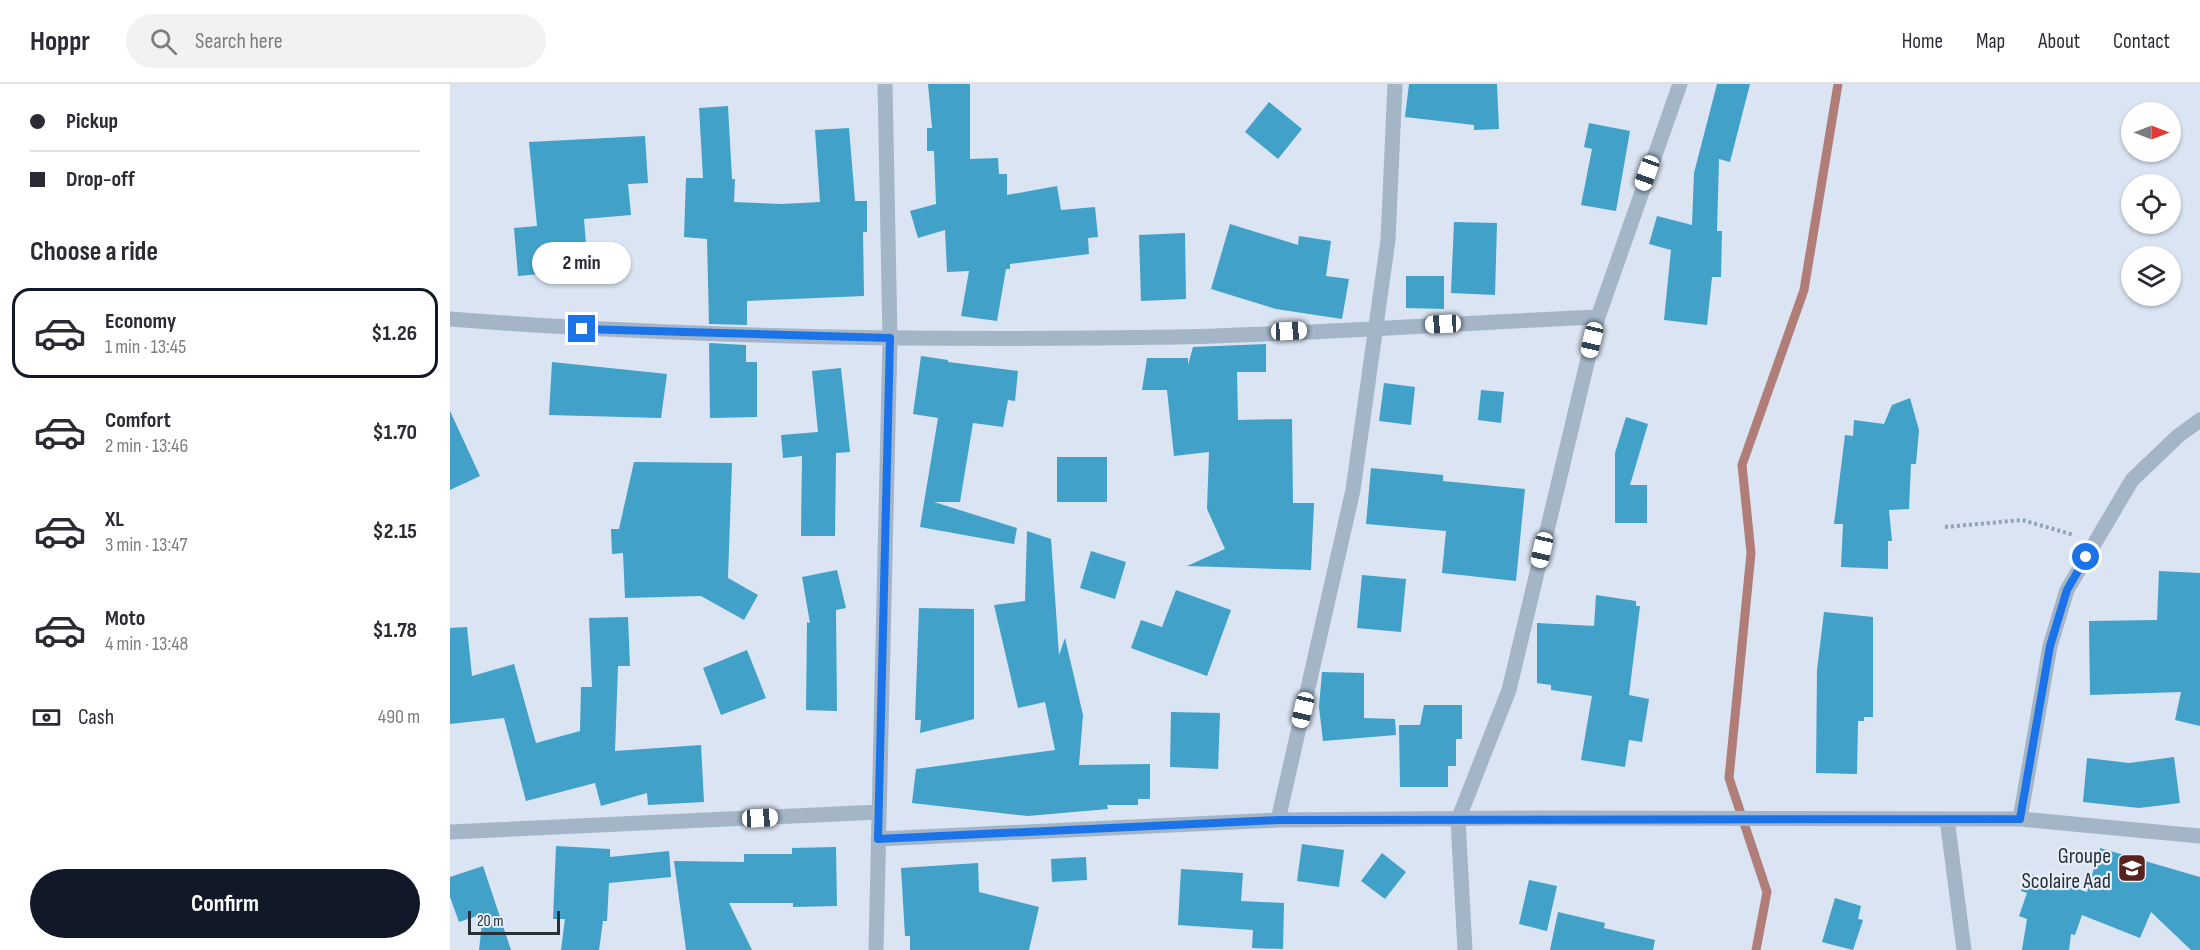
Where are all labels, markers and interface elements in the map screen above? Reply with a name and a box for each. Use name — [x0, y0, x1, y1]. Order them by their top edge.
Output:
search box — [126, 14, 546, 68]
text: Hoppr — [30, 25, 90, 58]
icon: search — [147, 25, 180, 58]
text: Search here — [195, 28, 282, 55]
text: Home — [1902, 29, 1943, 54]
text: Map — [1976, 29, 2005, 54]
text: About — [2038, 29, 2080, 54]
text: Contact — [2113, 29, 2170, 54]
north arrow — [2121, 102, 2181, 162]
map controls — [2121, 102, 2181, 306]
text: Pickup — [66, 108, 118, 135]
car — [1632, 153, 1662, 193]
text: Drop-off — [66, 166, 135, 193]
button: locate — [2121, 174, 2181, 234]
text: Choose a ride — [30, 236, 158, 268]
callout: 2 min — [532, 242, 632, 284]
button: layers — [2121, 246, 2181, 306]
text: 2 min — [562, 251, 601, 275]
icon: car — [33, 306, 87, 360]
text: Economy — [105, 308, 176, 335]
car — [1425, 314, 1461, 334]
route end — [568, 315, 595, 342]
text: $1.26 — [371, 320, 417, 347]
car — [1579, 320, 1605, 360]
car — [1271, 321, 1307, 341]
text: 1 min · 13:45 — [105, 335, 186, 359]
icon: car — [33, 405, 87, 459]
text: Comfort — [105, 407, 171, 434]
text: $1.70 — [372, 419, 417, 446]
text: 2 min · 13:46 — [105, 434, 188, 458]
icon: car — [33, 504, 87, 558]
text: XL — [105, 506, 124, 533]
text: $2.15 — [373, 518, 417, 545]
car — [1529, 530, 1555, 570]
text: 3 min · 13:47 — [105, 533, 187, 557]
route start — [2072, 543, 2099, 570]
icon: car — [33, 603, 87, 657]
text: Moto — [105, 605, 145, 632]
text: $1.78 — [373, 617, 417, 644]
text: 4 min · 13:48 — [105, 632, 188, 656]
car — [1290, 690, 1316, 730]
icon: cash — [30, 701, 63, 734]
text: Cash — [78, 704, 114, 731]
text: 490 m — [378, 705, 420, 729]
car — [742, 808, 778, 828]
place label: Groupe Scolaire Aad — [2021, 843, 2111, 895]
school or university icon: Groupe Scolaire Aad — [2116, 852, 2148, 884]
button: Confirm — [30, 869, 420, 938]
scale bar — [468, 908, 560, 936]
text: 20 m — [477, 912, 504, 931]

